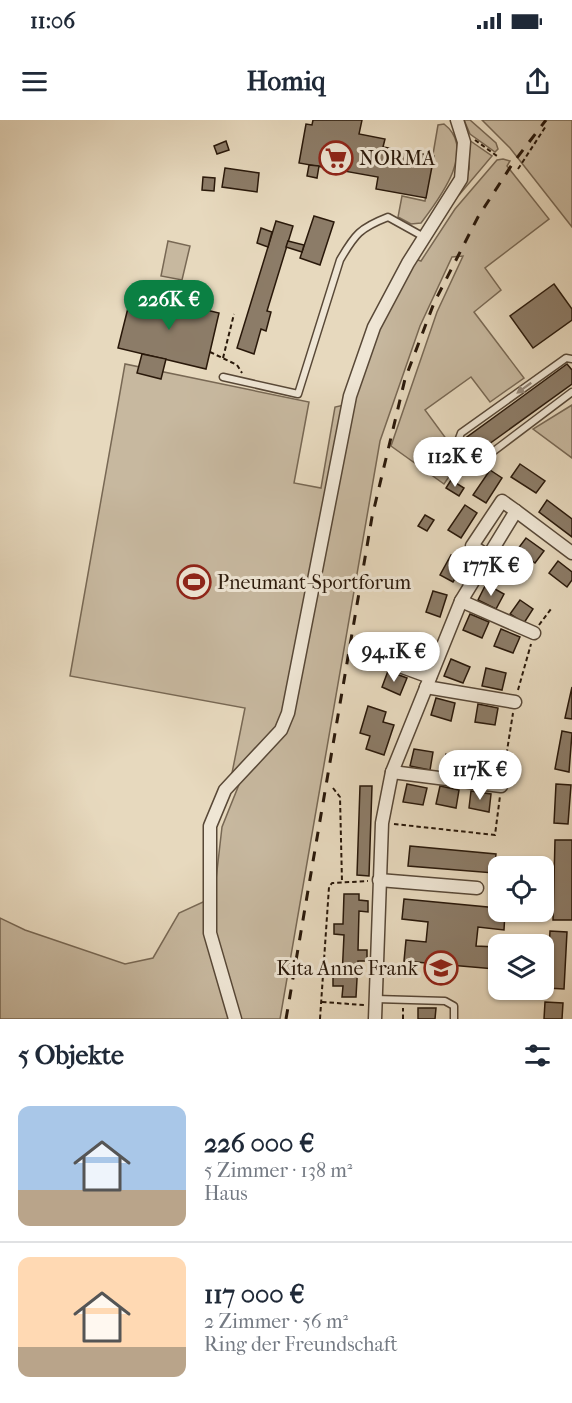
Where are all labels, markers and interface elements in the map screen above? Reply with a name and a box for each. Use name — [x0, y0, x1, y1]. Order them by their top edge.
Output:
text: 11:06 — [30, 8, 75, 34]
icon: menu — [18, 65, 51, 98]
text: Homiq — [247, 65, 325, 97]
icon: share — [521, 65, 554, 98]
supermarket icon: NORMA — [318, 140, 354, 176]
place label: NORMA — [359, 147, 436, 170]
pin: 226K € — [120, 280, 218, 331]
text: 226K € — [138, 288, 200, 311]
one-way arrow — [516, 382, 532, 394]
pin: 112K € — [406, 437, 504, 488]
text: 112K € — [427, 445, 483, 468]
pin: 177K € — [442, 546, 540, 597]
text: 177K € — [462, 554, 520, 577]
sports icon: Pneumant-Sportforum — [176, 564, 212, 600]
place label: Pneumant-Sportforum — [217, 571, 411, 594]
pin: 94.1K € — [339, 632, 449, 683]
text: 94.1K € — [362, 640, 426, 663]
pin: 117K € — [431, 750, 529, 801]
text: 117K € — [453, 758, 507, 781]
map controls — [488, 856, 554, 1000]
button: locate — [488, 856, 554, 922]
button: layers — [488, 934, 554, 1000]
school or university icon: Kita Anne Frank — [423, 950, 459, 986]
place label: Kita Anne Frank — [276, 957, 419, 980]
icon: filters — [521, 1039, 554, 1072]
text: 5 Objekte — [18, 1040, 124, 1071]
text: 226 000 € — [204, 1128, 314, 1159]
icon: home — [66, 1130, 138, 1202]
text: 5 Zimmer · 138 m² — [204, 1159, 353, 1182]
text: Haus — [204, 1182, 248, 1205]
text: 117 000 € — [204, 1279, 305, 1310]
icon: home — [66, 1281, 138, 1353]
text: 2 Zimmer · 56 m² — [204, 1310, 348, 1333]
text: Ring der Freundschaft — [204, 1333, 398, 1356]

